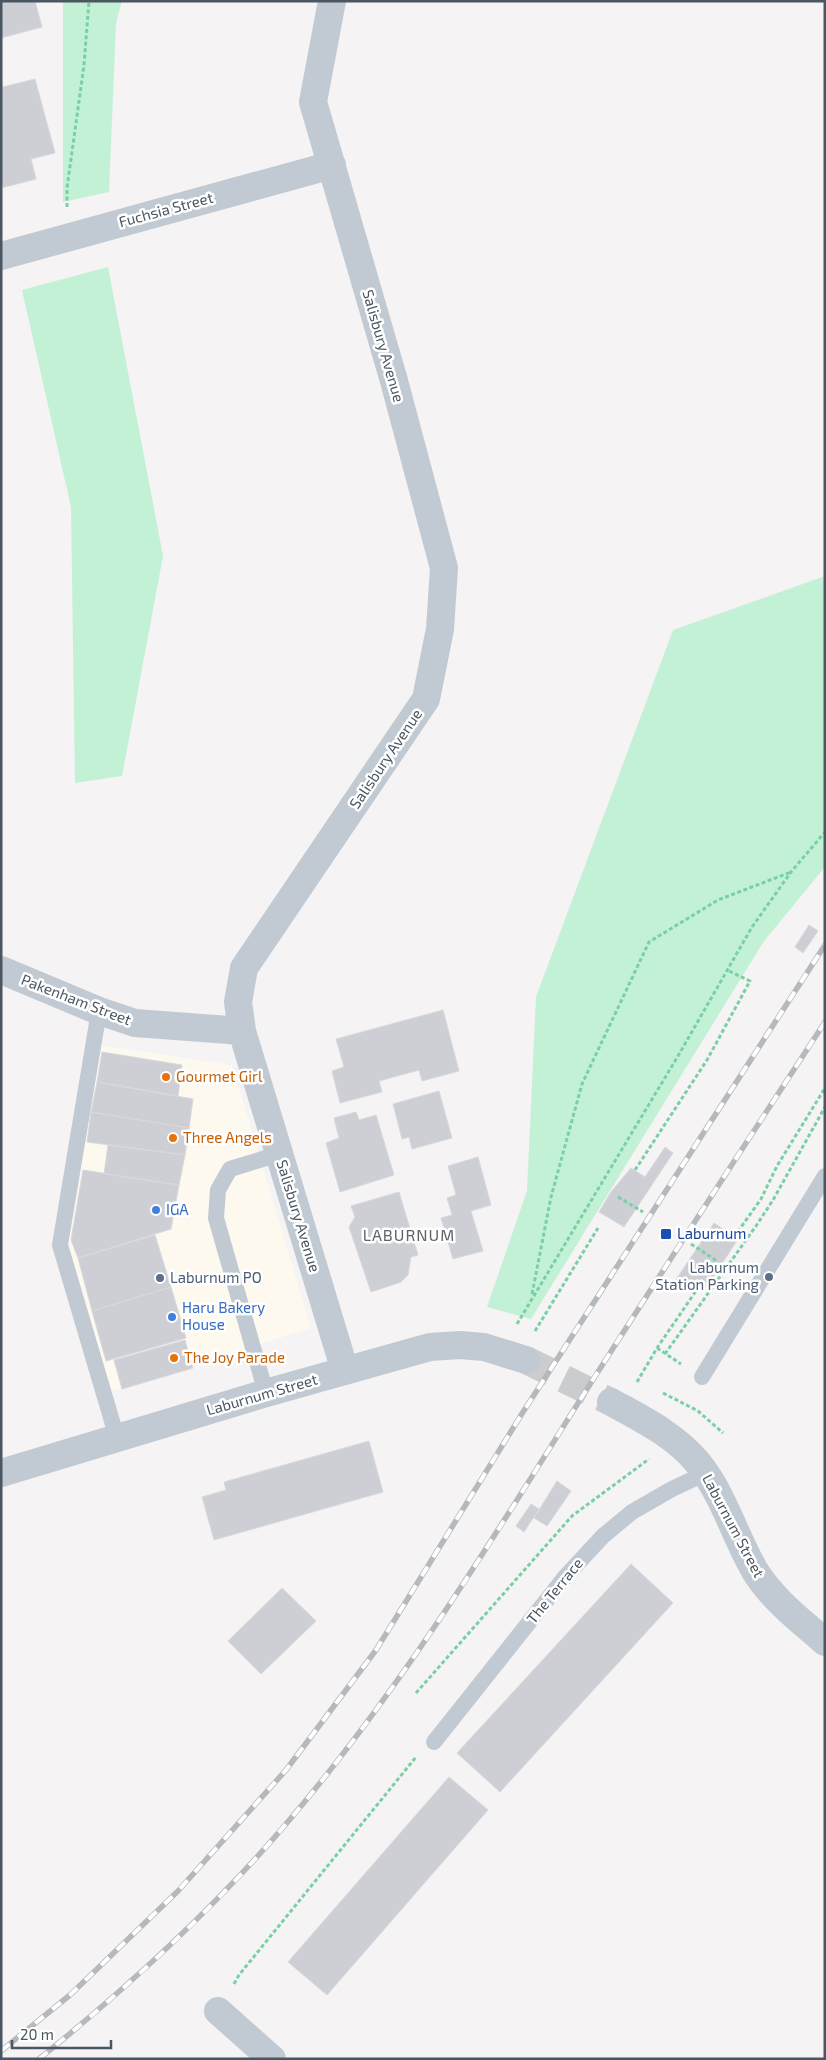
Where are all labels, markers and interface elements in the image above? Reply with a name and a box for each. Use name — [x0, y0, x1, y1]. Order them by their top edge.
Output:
street label: Fuchsia Street — [117, 188, 215, 230]
street label: Salisbury Avenue — [359, 287, 409, 404]
street label: Salisbury Avenue — [345, 705, 425, 812]
street label: Pakenham Street — [19, 970, 134, 1028]
place label: Gourmet Girl — [176, 1067, 263, 1085]
marker: Gourmet Girl — [160, 1071, 172, 1083]
place label: Three Angels — [183, 1128, 272, 1146]
marker: Three Angels — [167, 1132, 179, 1144]
street label: Salisbury Avenue — [273, 1157, 325, 1274]
place label: IGA — [166, 1200, 189, 1218]
marker: IGA — [150, 1204, 162, 1216]
place label: Laburnum — [677, 1224, 746, 1242]
district label: LABURNUM — [363, 1225, 455, 1244]
marker: Laburnum — [659, 1227, 673, 1241]
place label: Laburnum Station Parking — [655, 1258, 760, 1293]
place label: Laburnum PO — [170, 1268, 262, 1286]
marker: Laburnum Station Parking — [763, 1271, 775, 1283]
marker: Laburnum PO — [154, 1272, 166, 1284]
place label: Haru Bakery House — [182, 1298, 265, 1333]
marker: Haru Bakery House — [166, 1311, 178, 1323]
place label: The Joy Parade — [184, 1348, 285, 1366]
marker: The Joy Parade — [168, 1352, 180, 1364]
street label: Laburnum Street — [204, 1370, 320, 1418]
street label: Laburnum Street — [699, 1471, 769, 1581]
street label: The Terrace — [522, 1554, 586, 1627]
scale bar — [12, 2018, 111, 2050]
text: 20 m — [20, 2025, 54, 2043]

